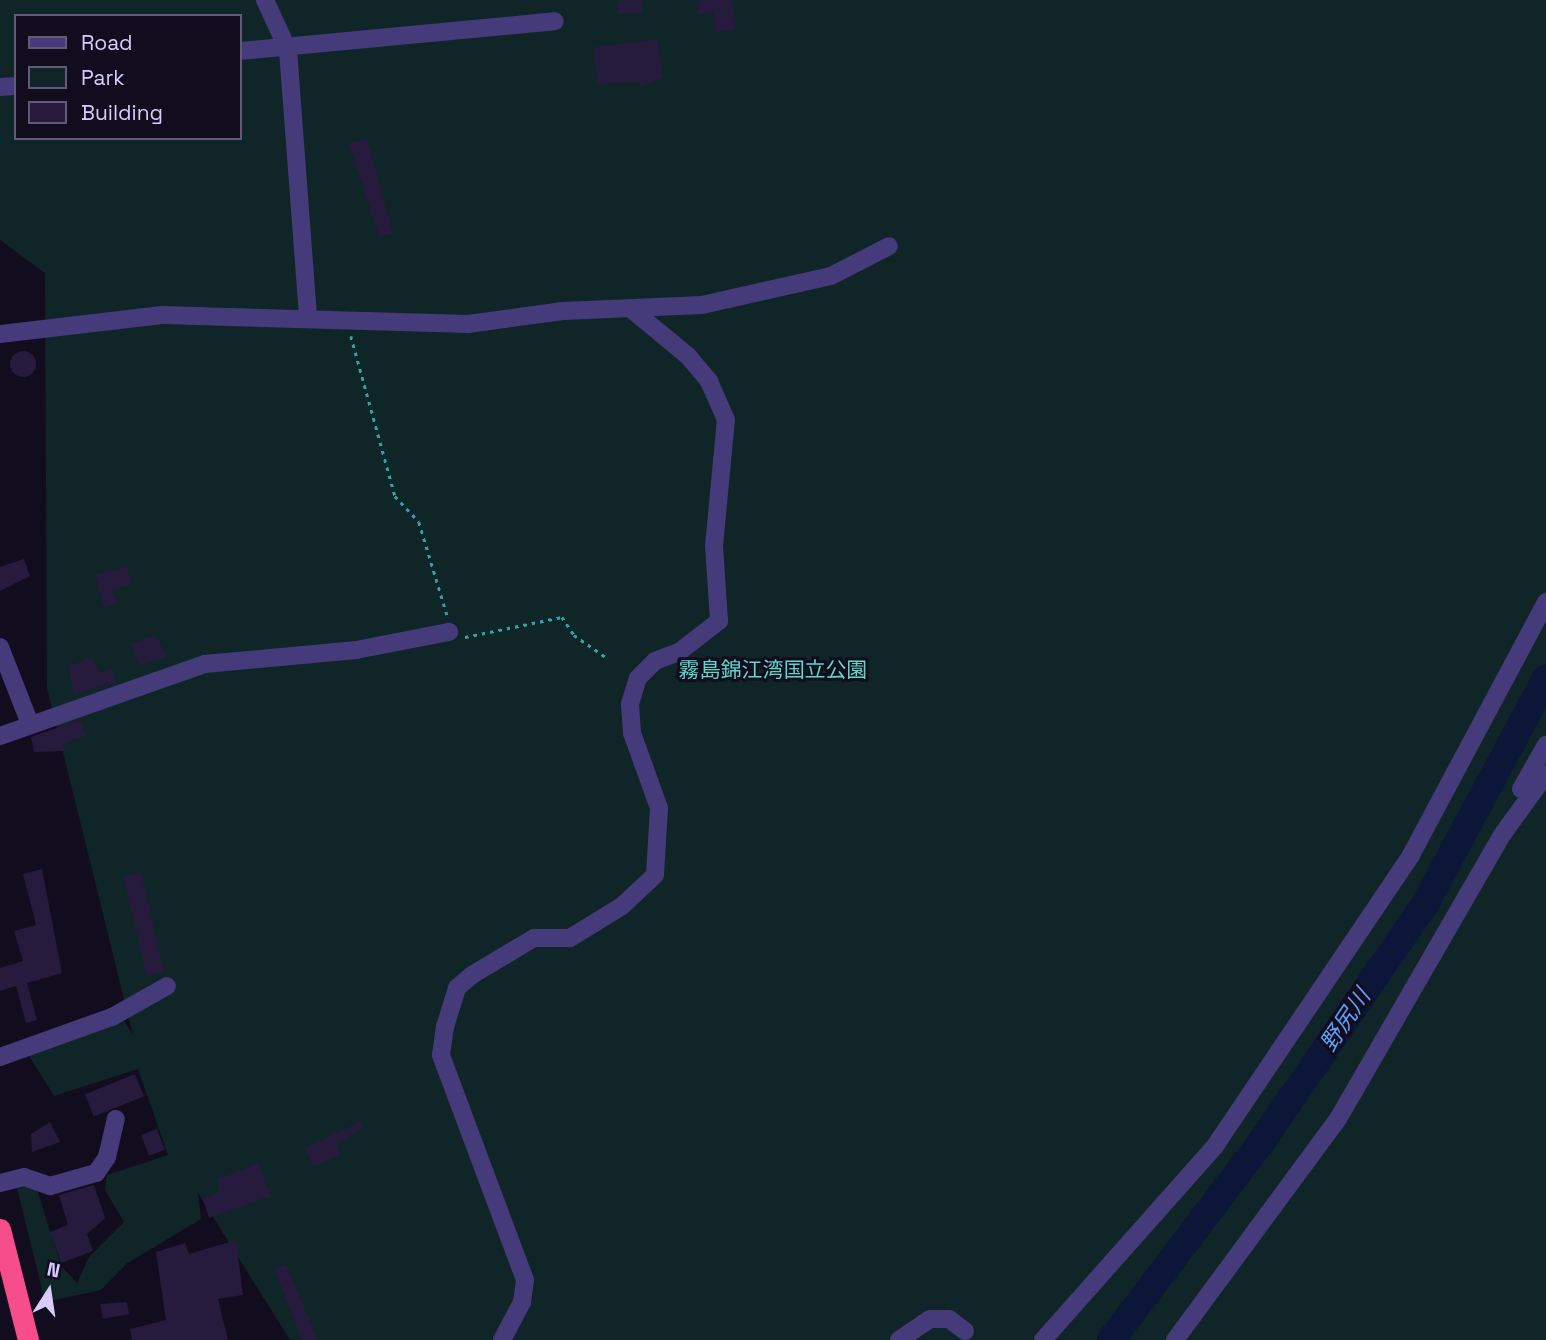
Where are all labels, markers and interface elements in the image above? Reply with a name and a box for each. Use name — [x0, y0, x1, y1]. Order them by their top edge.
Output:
legend — [14, 14, 242, 140]
text: Road — [81, 29, 133, 56]
text: Park — [81, 64, 125, 91]
text: Building — [81, 99, 163, 126]
park label: 霧島錦江湾国立公園 — [679, 657, 867, 683]
water label: 野尻川 — [1314, 984, 1376, 1056]
north arrow — [14, 1256, 84, 1326]
text: N — [45, 1256, 62, 1284]

